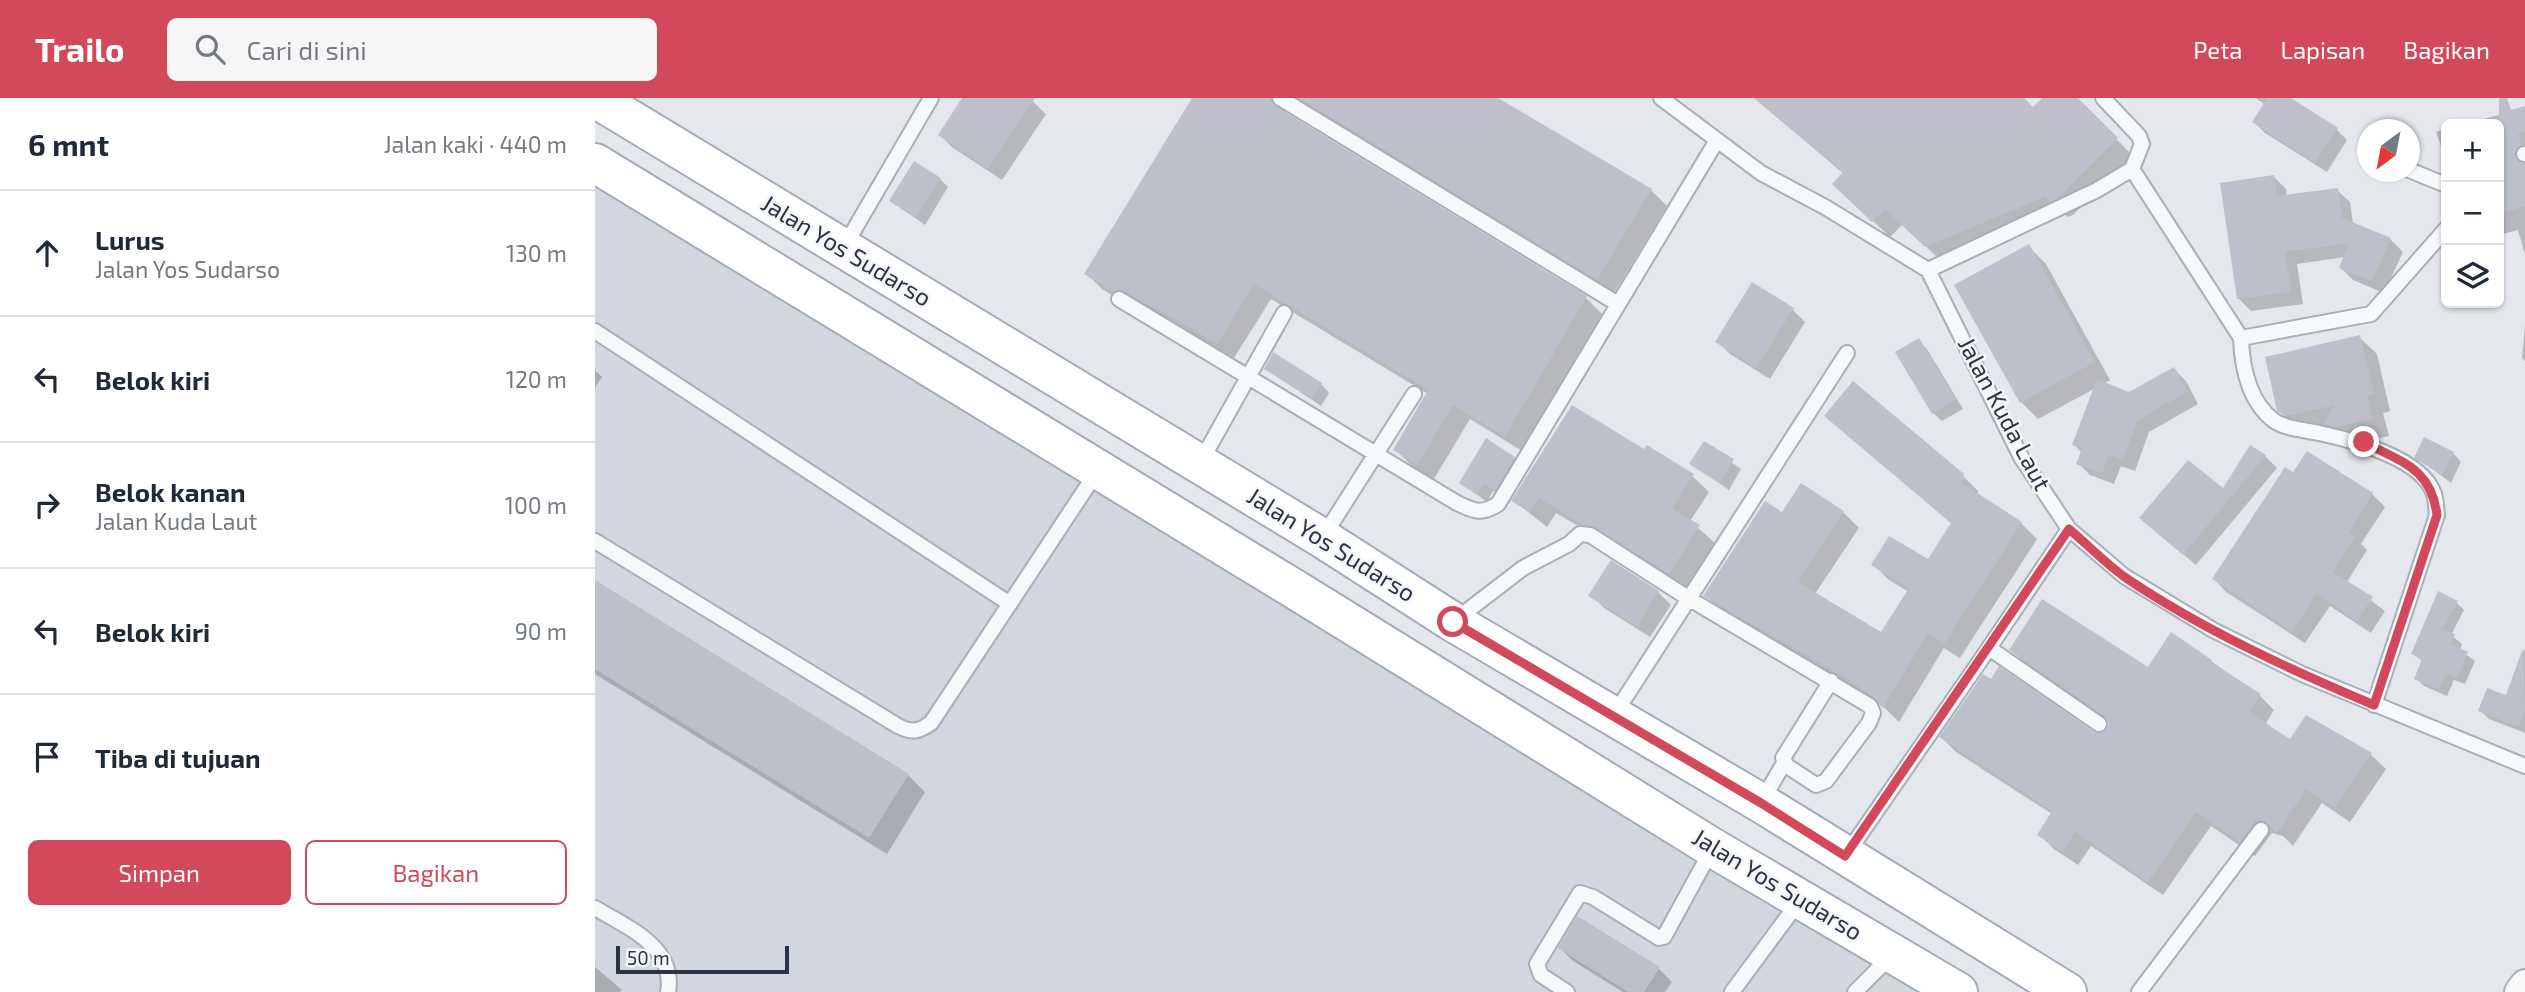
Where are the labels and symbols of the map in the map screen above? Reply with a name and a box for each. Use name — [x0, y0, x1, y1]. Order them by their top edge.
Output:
north arrow — [2357, 119, 2420, 182]
street label: Jalan Yos Sudarso — [757, 188, 937, 312]
street label: Jalan Kuda Laut — [1953, 332, 2058, 495]
route end — [2348, 426, 2379, 457]
street label: Jalan Yos Sudarso — [1242, 480, 1421, 607]
route start — [1437, 606, 1468, 637]
street label: Jalan Yos Sudarso — [1688, 822, 1868, 946]
scale bar — [616, 943, 789, 975]

